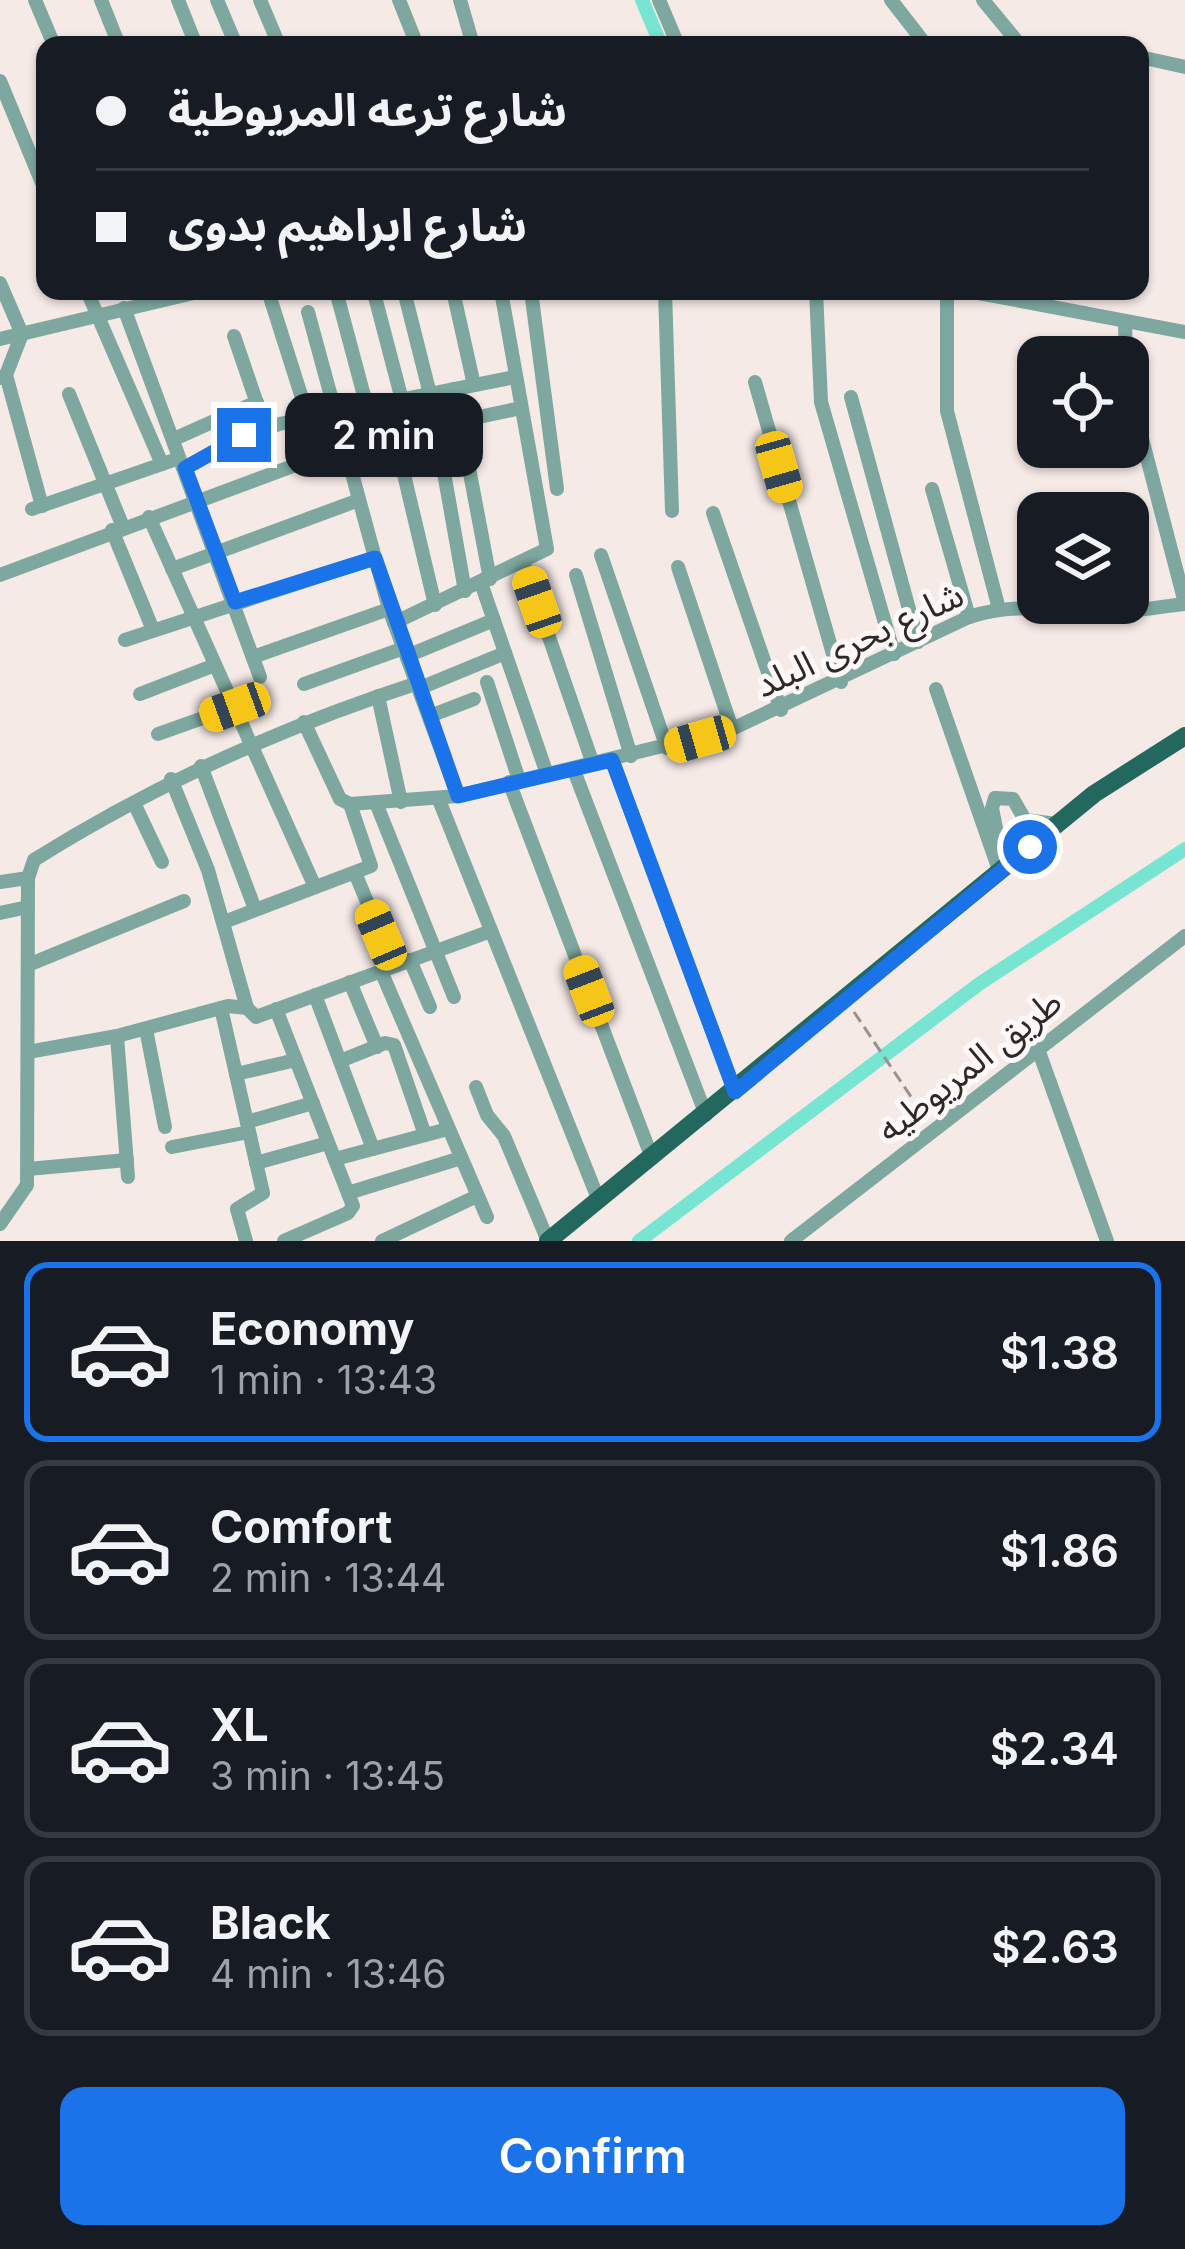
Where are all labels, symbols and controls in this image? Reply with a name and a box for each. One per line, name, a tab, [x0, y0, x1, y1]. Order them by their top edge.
text: شارع ترعه المريوطية	[168, 82, 567, 137]
text: شارع ابراهيم بدوى	[168, 197, 527, 252]
map controls	[1017, 336, 1149, 624]
button: locate	[1017, 336, 1149, 468]
callout: 2 min	[286, 393, 484, 477]
route end	[217, 408, 271, 462]
text: 2 min	[332, 411, 436, 458]
car	[752, 427, 806, 507]
button: layers	[1017, 492, 1149, 624]
car	[508, 562, 566, 642]
street label: شارع بحرى البلد	[748, 572, 972, 711]
car	[195, 678, 275, 736]
car	[660, 712, 740, 766]
route start	[1003, 820, 1057, 874]
car	[350, 895, 412, 975]
car	[559, 951, 619, 1031]
street label: طريق المريوطيه	[868, 979, 1071, 1152]
icon: car	[66, 1298, 174, 1406]
text: Economy	[210, 1301, 414, 1356]
text: $1.38	[1000, 1325, 1119, 1380]
text: 1 min · 13:43	[210, 1356, 437, 1403]
icon: car	[66, 1496, 174, 1604]
text: Comfort	[210, 1499, 392, 1554]
text: $1.86	[1000, 1523, 1119, 1578]
text: 2 min · 13:44	[210, 1554, 446, 1601]
icon: car	[66, 1694, 174, 1802]
text: XL	[210, 1697, 269, 1752]
text: $2.34	[990, 1721, 1119, 1776]
text: 3 min · 13:45	[210, 1752, 445, 1799]
icon: car	[66, 1892, 174, 2000]
text: Black	[210, 1895, 331, 1950]
text: $2.63	[991, 1919, 1119, 1974]
text: 4 min · 13:46	[210, 1950, 447, 1997]
button: Confirm	[60, 2087, 1125, 2225]

